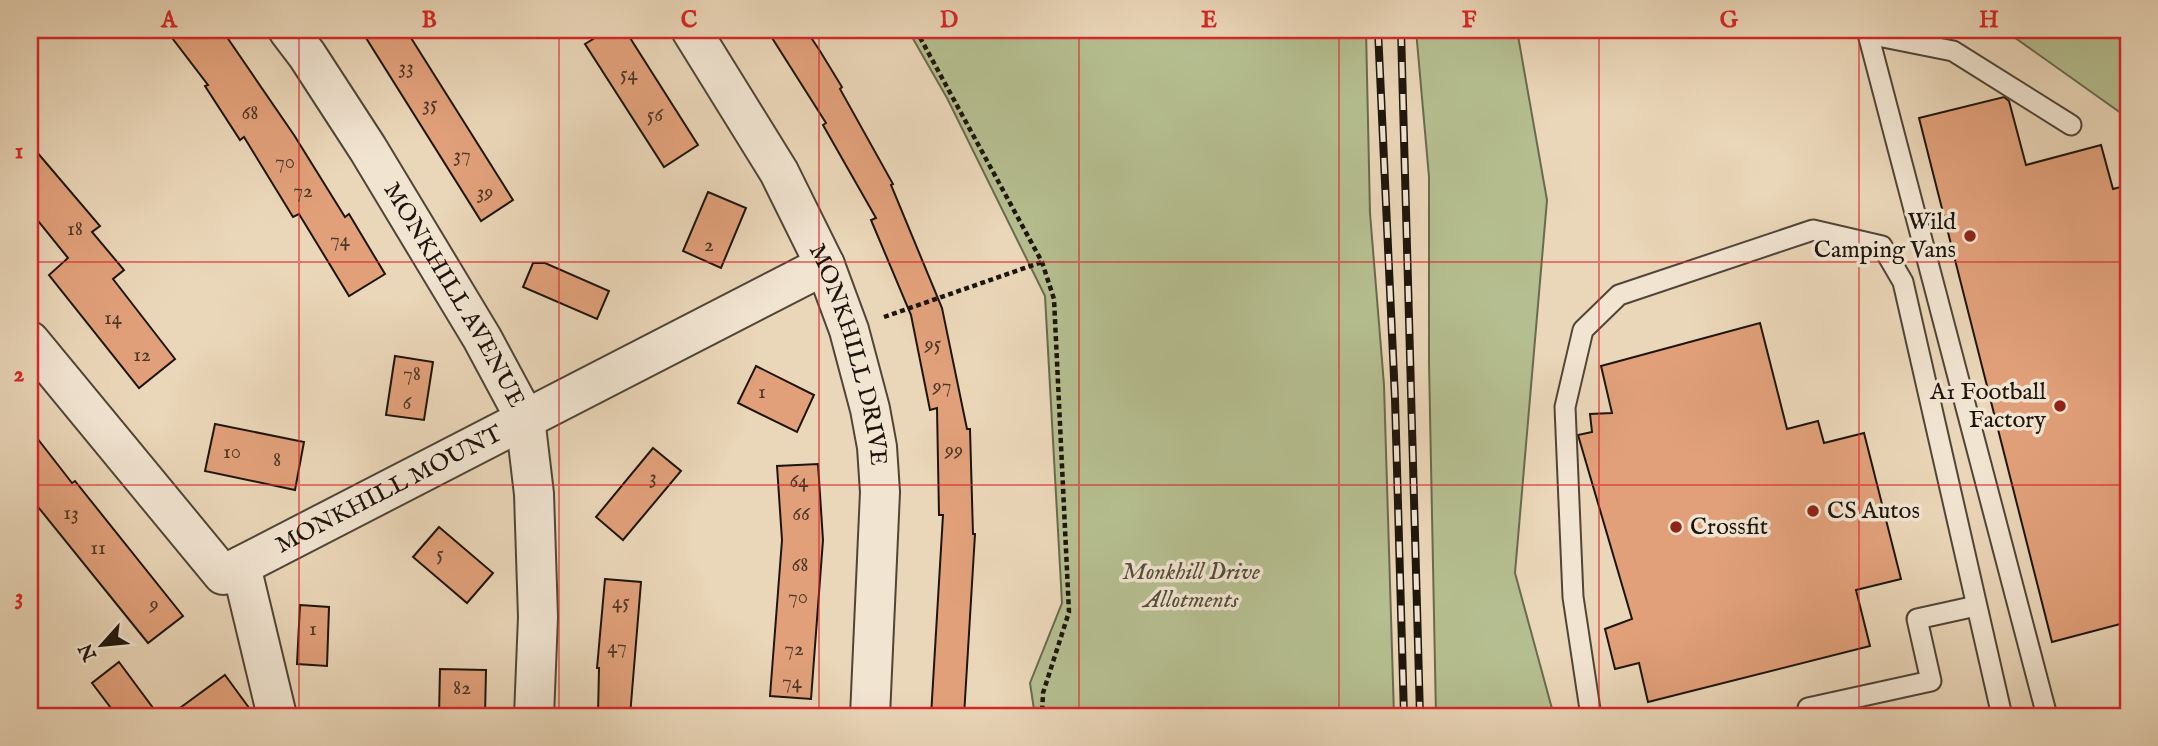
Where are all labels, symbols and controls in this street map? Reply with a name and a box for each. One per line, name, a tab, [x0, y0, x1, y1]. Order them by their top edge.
text: A	[160, 6, 178, 35]
text: B	[421, 6, 437, 35]
text: C	[681, 6, 698, 35]
text: D	[940, 6, 958, 35]
text: E	[1201, 6, 1217, 35]
text: F	[1462, 6, 1477, 35]
text: G	[1720, 6, 1739, 35]
text: H	[1979, 6, 1999, 35]
house number: 33	[398, 54, 414, 81]
house number: 54	[620, 61, 639, 88]
house number: 35	[422, 91, 438, 118]
house number: 68	[241, 100, 259, 127]
house number: 56	[647, 102, 664, 129]
text: 1	[15, 137, 23, 166]
house number: 37	[453, 142, 471, 169]
house number: 70	[275, 149, 295, 176]
street label: MONKHILL AVENUE	[376, 177, 532, 413]
house number: 72	[293, 178, 313, 205]
house number: 39	[476, 179, 494, 206]
place label: Wild Camping Vans	[1814, 207, 1956, 266]
house number: 18	[67, 216, 83, 243]
house number: 74	[330, 227, 351, 254]
marker: Wild Camping Vans	[1962, 228, 1978, 244]
house number: 2	[704, 232, 714, 259]
street label: MONKHILL DRIVE	[801, 239, 894, 467]
house number: 14	[104, 305, 123, 332]
house number: 95	[924, 331, 942, 358]
house number: 12	[133, 342, 151, 369]
text: 2	[14, 360, 25, 389]
house number: 78	[403, 361, 421, 388]
house number: 97	[932, 373, 952, 400]
place label: A1 Football Factory	[1929, 377, 2046, 436]
house number: 1	[758, 379, 766, 406]
house number: 6	[403, 390, 413, 417]
marker: A1 Football Factory	[2052, 398, 2068, 414]
street label: MONKHILL MOUNT	[270, 418, 508, 561]
house number: 99	[944, 437, 963, 464]
house number: 10	[223, 439, 241, 466]
house number: 8	[273, 447, 281, 474]
house number: 3	[649, 464, 657, 491]
house number: 64	[789, 468, 809, 495]
place label: CS Autos	[1827, 496, 1920, 527]
house number: 13	[63, 500, 79, 527]
house number: 66	[792, 501, 811, 528]
marker: CS Autos	[1805, 503, 1821, 519]
place label: Crossfit	[1690, 512, 1768, 543]
marker: Crossfit	[1668, 519, 1684, 535]
house number: 11	[90, 535, 106, 562]
house number: 5	[436, 541, 444, 568]
house number: 68	[791, 552, 809, 579]
park label: Monkhill Drive Allotments	[1122, 557, 1260, 616]
text: 3	[15, 583, 23, 612]
house number: 70	[788, 584, 808, 611]
house number: 45	[612, 589, 630, 616]
house number: 9	[148, 591, 159, 618]
north arrow	[66, 610, 136, 680]
house number: 1	[309, 616, 317, 643]
house number: 47	[607, 634, 627, 661]
house number: 72	[784, 636, 804, 663]
text: N	[74, 639, 104, 665]
house number: 74	[782, 669, 803, 696]
house number: 82	[453, 675, 471, 702]

